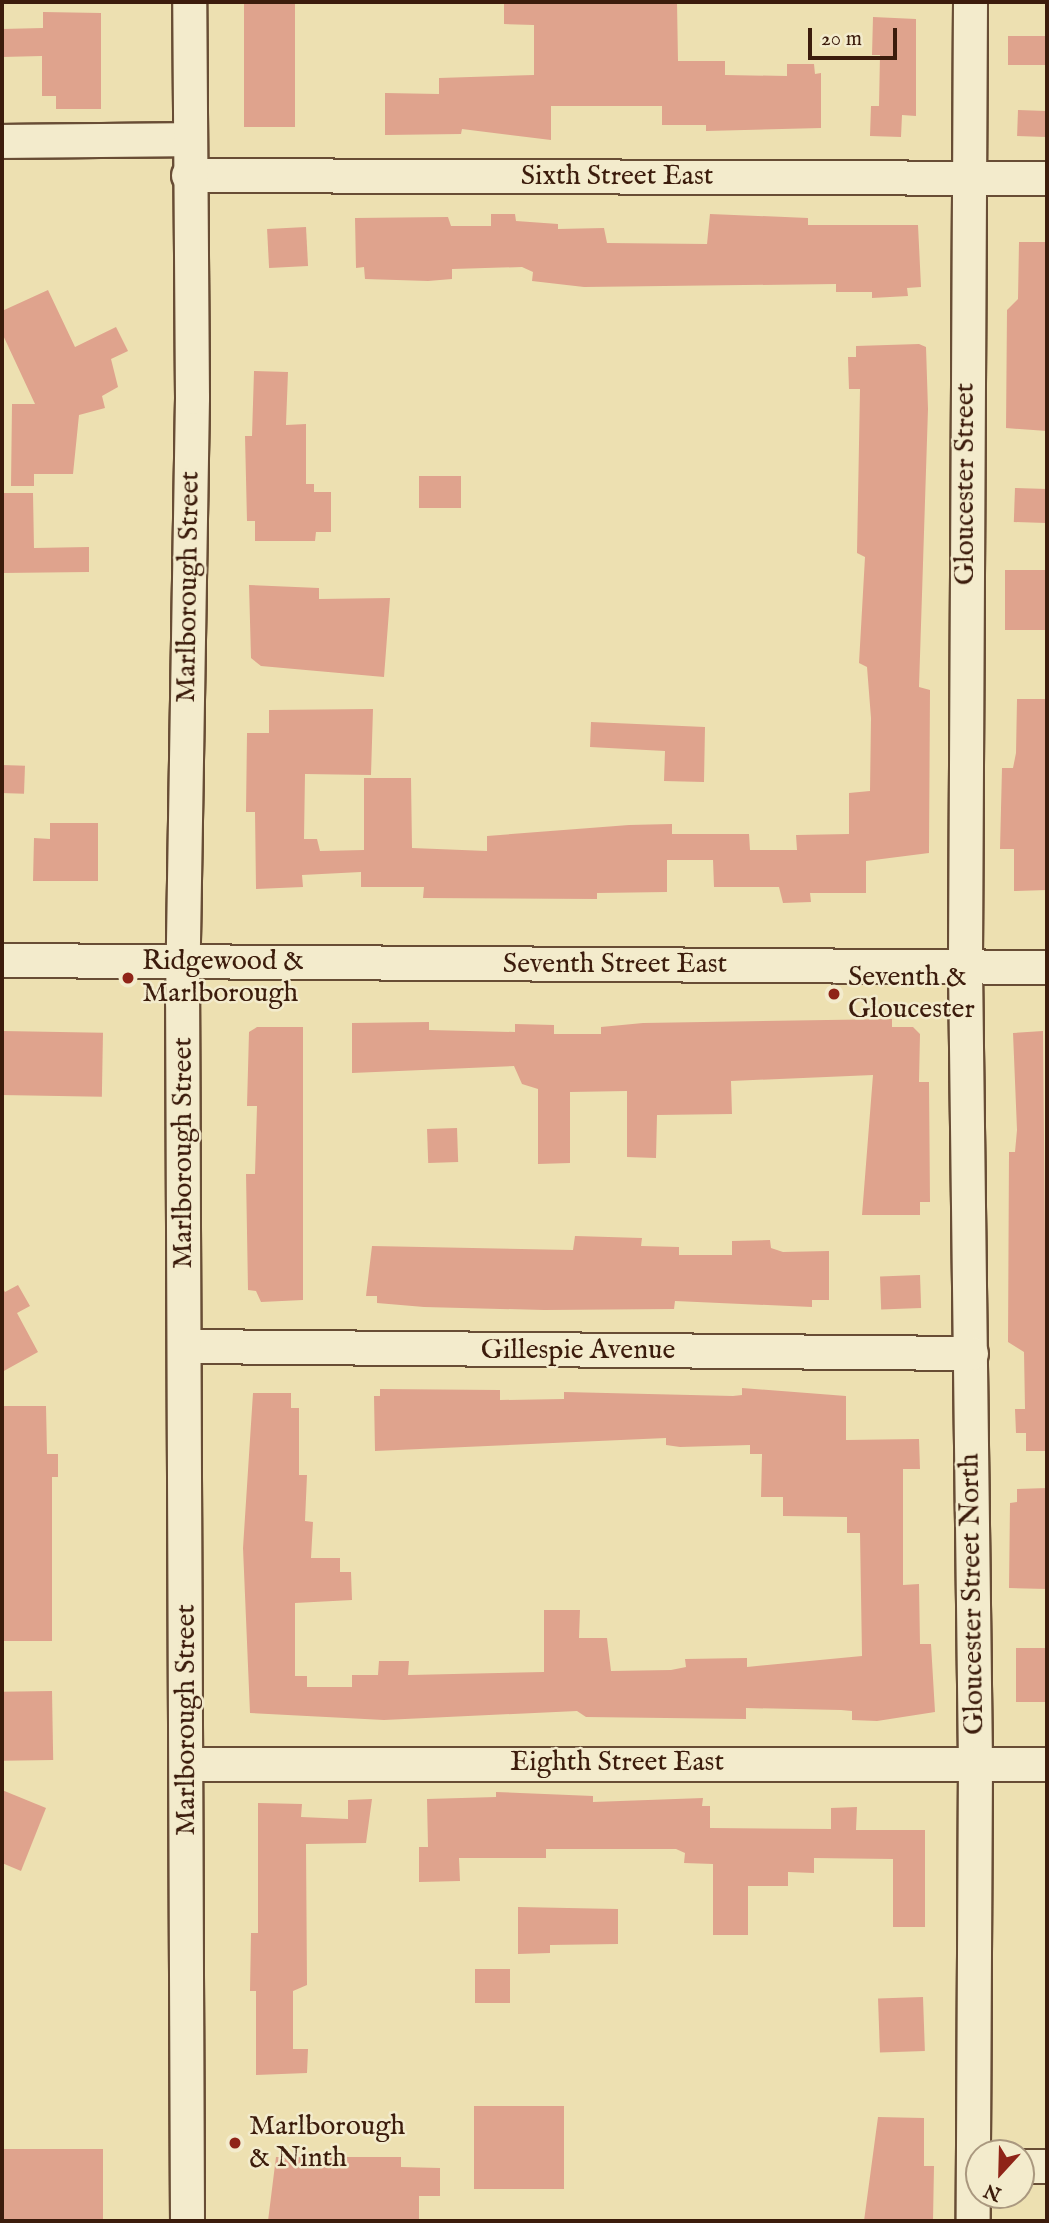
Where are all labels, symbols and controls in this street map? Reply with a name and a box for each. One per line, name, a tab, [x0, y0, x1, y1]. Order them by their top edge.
scale bar	[811, 14, 900, 58]
text: 20 m	[821, 26, 862, 53]
street label: Sixth Street East	[521, 160, 713, 194]
street label: Gloucester Street	[949, 383, 983, 585]
street label: Marlborough Street	[170, 471, 208, 703]
place label: Ridgewood & Marlborough	[142, 945, 304, 1011]
street label: Seventh Street East	[503, 948, 727, 982]
place label: Seventh & Gloucester	[848, 961, 975, 1027]
marker: Ridgewood & Marlborough	[120, 970, 136, 986]
marker: Seventh & Gloucester	[826, 986, 842, 1002]
street label: Marlborough Street	[167, 1037, 201, 1269]
street label: Gillespie Avenue	[481, 1334, 675, 1368]
street label: Gloucester Street North	[954, 1453, 992, 1735]
street label: Marlborough Street	[170, 1604, 204, 1836]
street label: Eighth Street East	[510, 1746, 724, 1780]
place label: Marlborough & Ninth	[249, 2110, 405, 2176]
marker: Marlborough & Ninth	[227, 2135, 243, 2151]
north arrow	[965, 2139, 1035, 2209]
text: N	[981, 2177, 1005, 2206]

